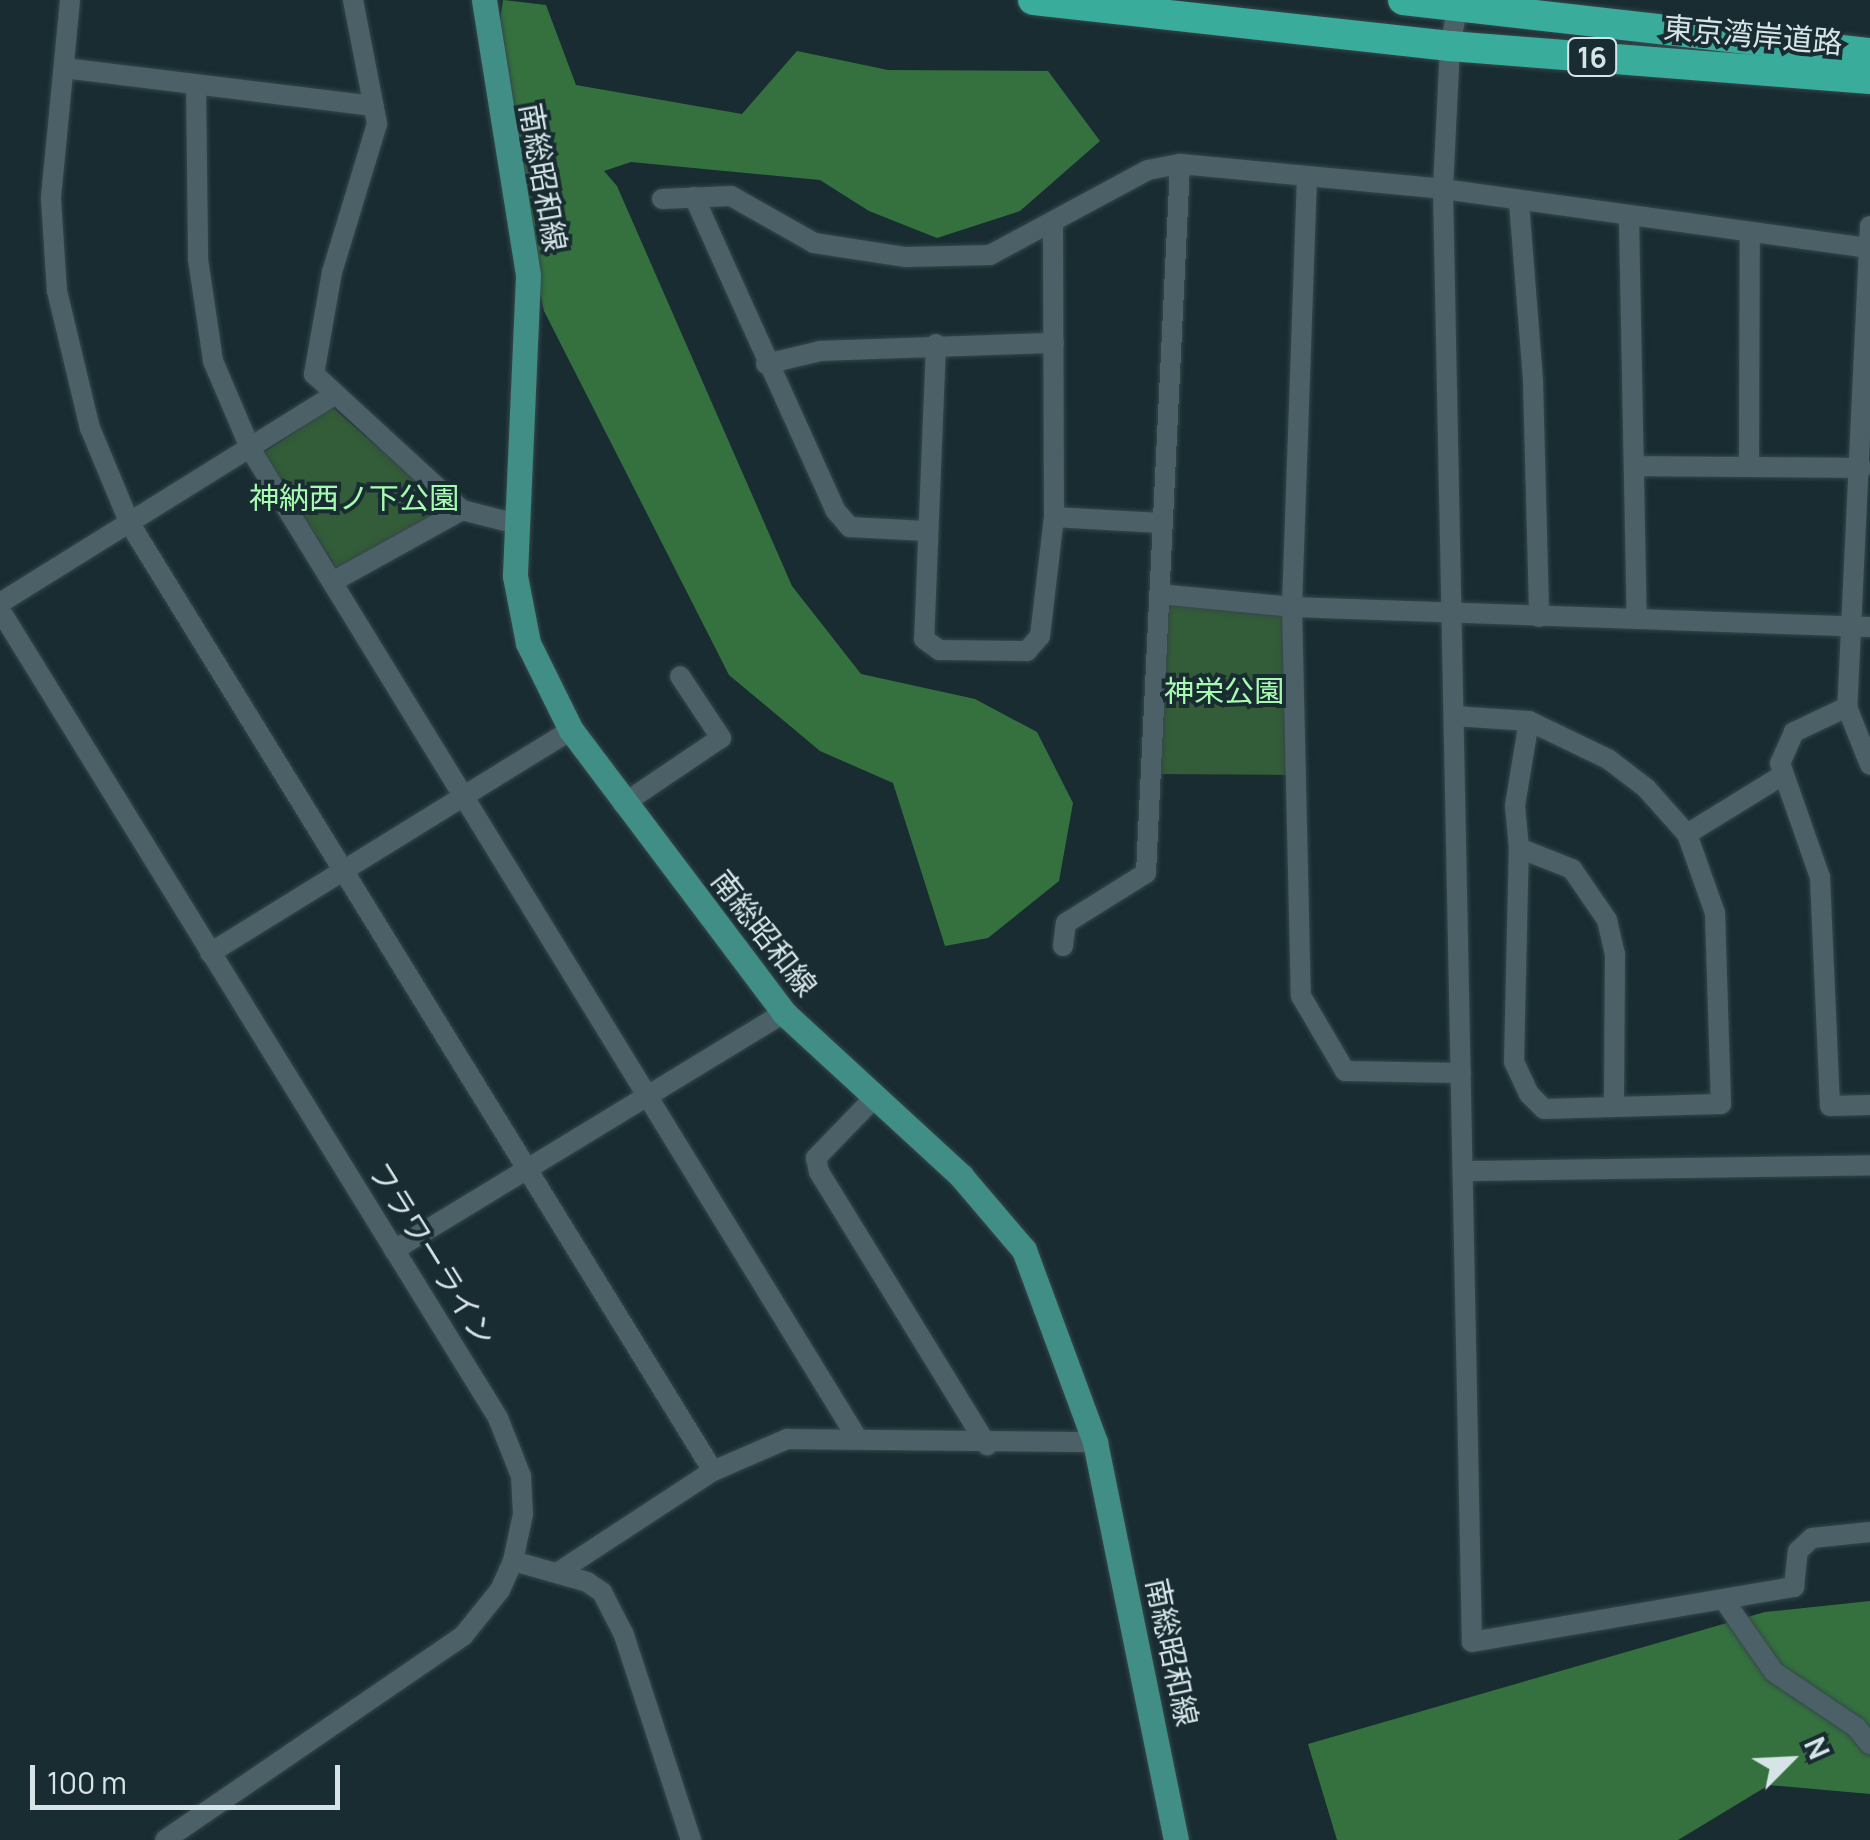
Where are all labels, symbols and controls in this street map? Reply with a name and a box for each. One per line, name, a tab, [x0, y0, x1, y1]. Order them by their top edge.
street label: 東京湾岸道路	[1662, 9, 1844, 61]
road number: 16	[1567, 34, 1617, 80]
street label: 南総昭和線	[512, 100, 574, 254]
park label: 神納西ノ下公園	[249, 480, 459, 516]
park label: 神栄公園	[1164, 673, 1284, 709]
street label: 南総昭和線	[704, 863, 824, 1003]
street label: フラワーライン	[361, 1155, 503, 1353]
street label: 南総昭和線	[1139, 1575, 1205, 1729]
north arrow	[1740, 1710, 1840, 1810]
text: N	[1796, 1731, 1839, 1765]
scale bar	[35, 1745, 345, 1807]
text: 100 m	[47, 1762, 127, 1803]

